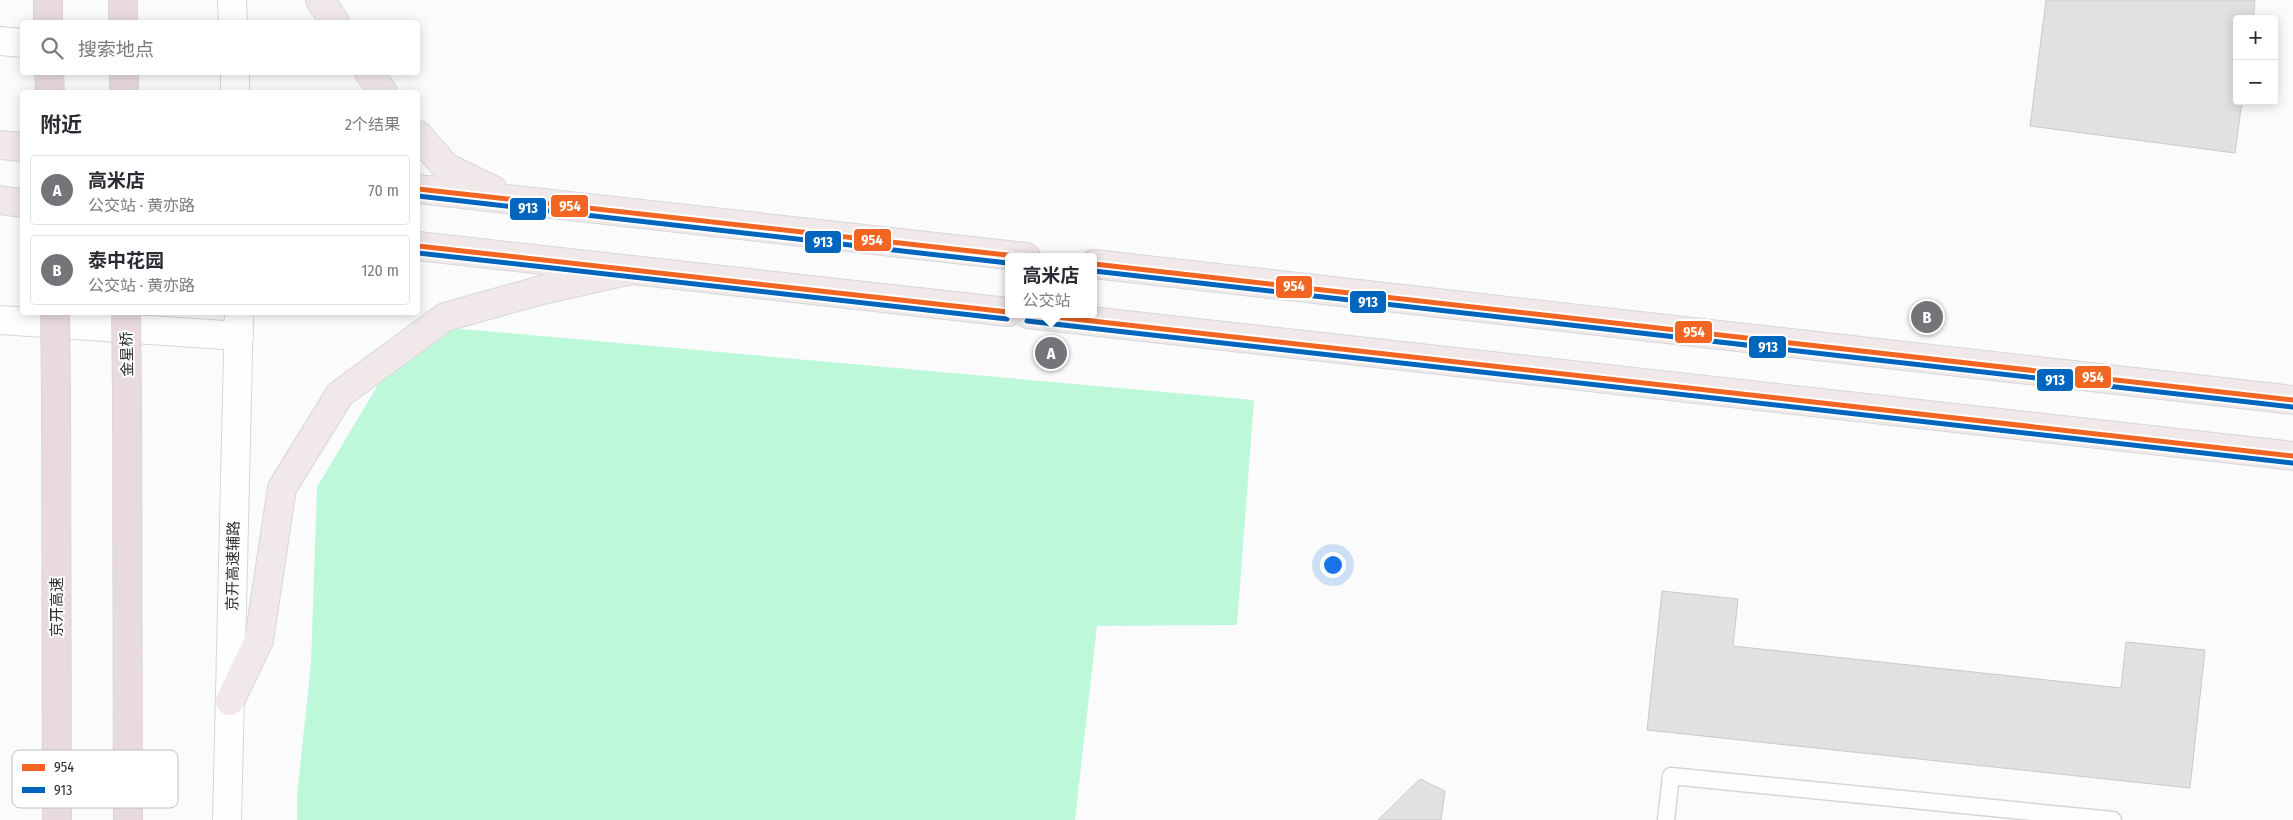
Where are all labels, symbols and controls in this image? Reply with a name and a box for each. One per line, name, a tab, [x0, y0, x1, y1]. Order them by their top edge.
map controls	[2233, 15, 2278, 105]
button: +	[2233, 15, 2278, 60]
search box	[20, 20, 420, 75]
icon: search	[38, 34, 66, 62]
text: 搜索地点	[78, 38, 154, 61]
button: −	[2233, 60, 2278, 105]
text: 附近	[40, 112, 82, 138]
text: 2个结果	[345, 115, 400, 134]
text: 高米店	[88, 169, 145, 192]
text: A	[53, 181, 61, 200]
text: 70 m	[368, 181, 399, 200]
line badge: 954	[550, 194, 589, 218]
text: 公交站 · 黄亦路	[88, 196, 195, 215]
line badge: 913	[509, 197, 547, 221]
text: 954	[559, 198, 581, 215]
text: 913	[518, 200, 538, 217]
line badge: 954	[853, 228, 892, 252]
line badge: 913	[804, 230, 842, 254]
text: 954	[861, 232, 883, 249]
text: 913	[813, 234, 833, 251]
text: 泰中花园	[88, 249, 164, 272]
popup	[1005, 253, 1097, 318]
text: B	[53, 261, 61, 280]
text: 120 m	[361, 261, 399, 280]
text: 高米店	[1022, 264, 1080, 287]
line badge: 954	[1275, 275, 1313, 299]
text: 公交站 · 黄亦路	[88, 276, 195, 295]
text: 954	[1283, 278, 1305, 295]
line badge: 913	[1349, 290, 1387, 314]
text: 公交站	[1022, 291, 1071, 310]
text: 913	[1358, 294, 1378, 311]
pin: B	[1911, 298, 1943, 336]
line badge: 954	[1674, 320, 1713, 344]
text: 954	[1683, 324, 1705, 341]
street label: 金星桥	[118, 331, 136, 377]
pin: A	[1035, 334, 1067, 372]
line badge: 913	[1748, 335, 1787, 359]
text: 913	[1758, 339, 1778, 356]
line badge: 954	[2074, 365, 2112, 389]
line badge: 913	[2036, 368, 2074, 392]
text: 954	[2082, 369, 2104, 386]
text: 913	[2045, 372, 2065, 389]
street label: 京开高速辅路	[223, 521, 243, 611]
your location	[1320, 552, 1346, 578]
street label: 京开高速	[48, 577, 66, 637]
legend	[12, 750, 178, 808]
text: 954	[54, 759, 74, 776]
text: 913	[54, 782, 72, 799]

